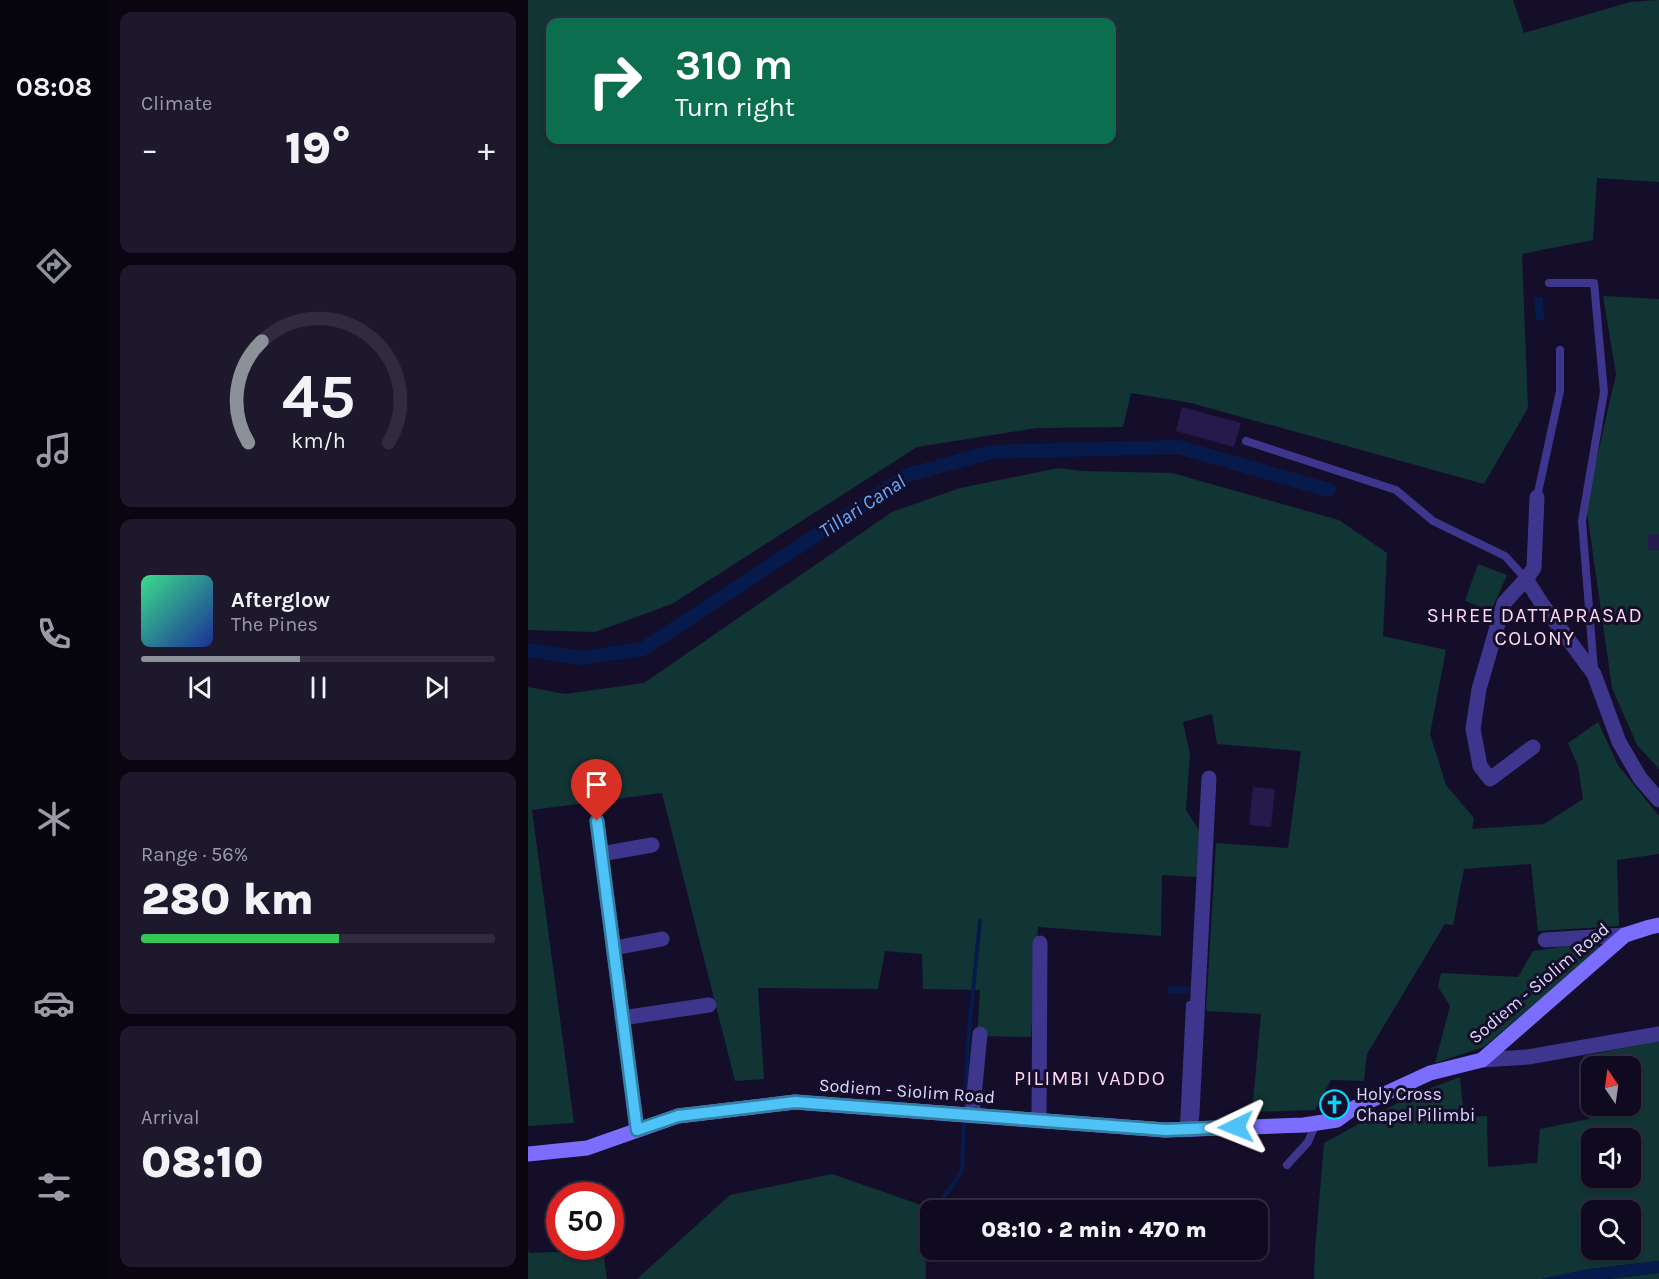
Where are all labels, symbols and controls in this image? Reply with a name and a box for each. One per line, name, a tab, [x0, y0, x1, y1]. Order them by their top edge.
text: 310 m	[675, 40, 793, 90]
icon: right	[576, 42, 654, 120]
text: 08:08	[16, 71, 92, 103]
text: Turn right	[675, 91, 795, 123]
text: Climate	[141, 92, 212, 115]
text: 19°	[285, 122, 351, 174]
text: −	[141, 130, 158, 168]
text: +	[478, 130, 495, 168]
icon: directions	[33, 245, 75, 287]
text: 45	[281, 360, 355, 433]
icon: music	[33, 429, 75, 471]
text: km/h	[291, 429, 345, 454]
water label: Tillari Canal	[815, 470, 910, 543]
text: Afterglow	[231, 587, 330, 613]
district label: SHREE DATTAPRASAD COLONY	[1427, 604, 1643, 650]
icon: phone	[33, 613, 75, 655]
text: The Pines	[231, 613, 318, 636]
icon: previous	[184, 671, 217, 704]
icon: pause	[302, 671, 335, 704]
icon: next	[420, 671, 453, 704]
pin	[571, 759, 622, 821]
icon: arrive	[580, 768, 613, 801]
icon: climate	[33, 798, 75, 840]
text: Range · 56%	[141, 843, 248, 866]
text: 280 km	[141, 873, 314, 925]
street label: Sodiem - Siolim Road	[1464, 918, 1614, 1048]
icon: car	[33, 982, 75, 1024]
north arrow	[1581, 1056, 1641, 1116]
map controls	[1581, 1056, 1641, 1260]
district label: PILIMBI VADDO	[1014, 1067, 1166, 1090]
street label: Sodiem - Siolim Road	[818, 1074, 996, 1108]
place label: Holy Cross Chapel Pilimbi	[1356, 1083, 1476, 1126]
church icon: Holy Cross Chapel Pilimbi	[1319, 1088, 1351, 1120]
position arrow	[1204, 1095, 1268, 1159]
text: Arrival	[141, 1106, 200, 1129]
button: sound	[1581, 1128, 1641, 1188]
text: 08:10	[141, 1136, 263, 1188]
icon: filters	[33, 1166, 75, 1208]
speed limit sign: 50	[546, 1182, 624, 1260]
button: search	[1581, 1200, 1641, 1260]
text: 08:10 · 2 min · 470 m	[981, 1217, 1207, 1243]

